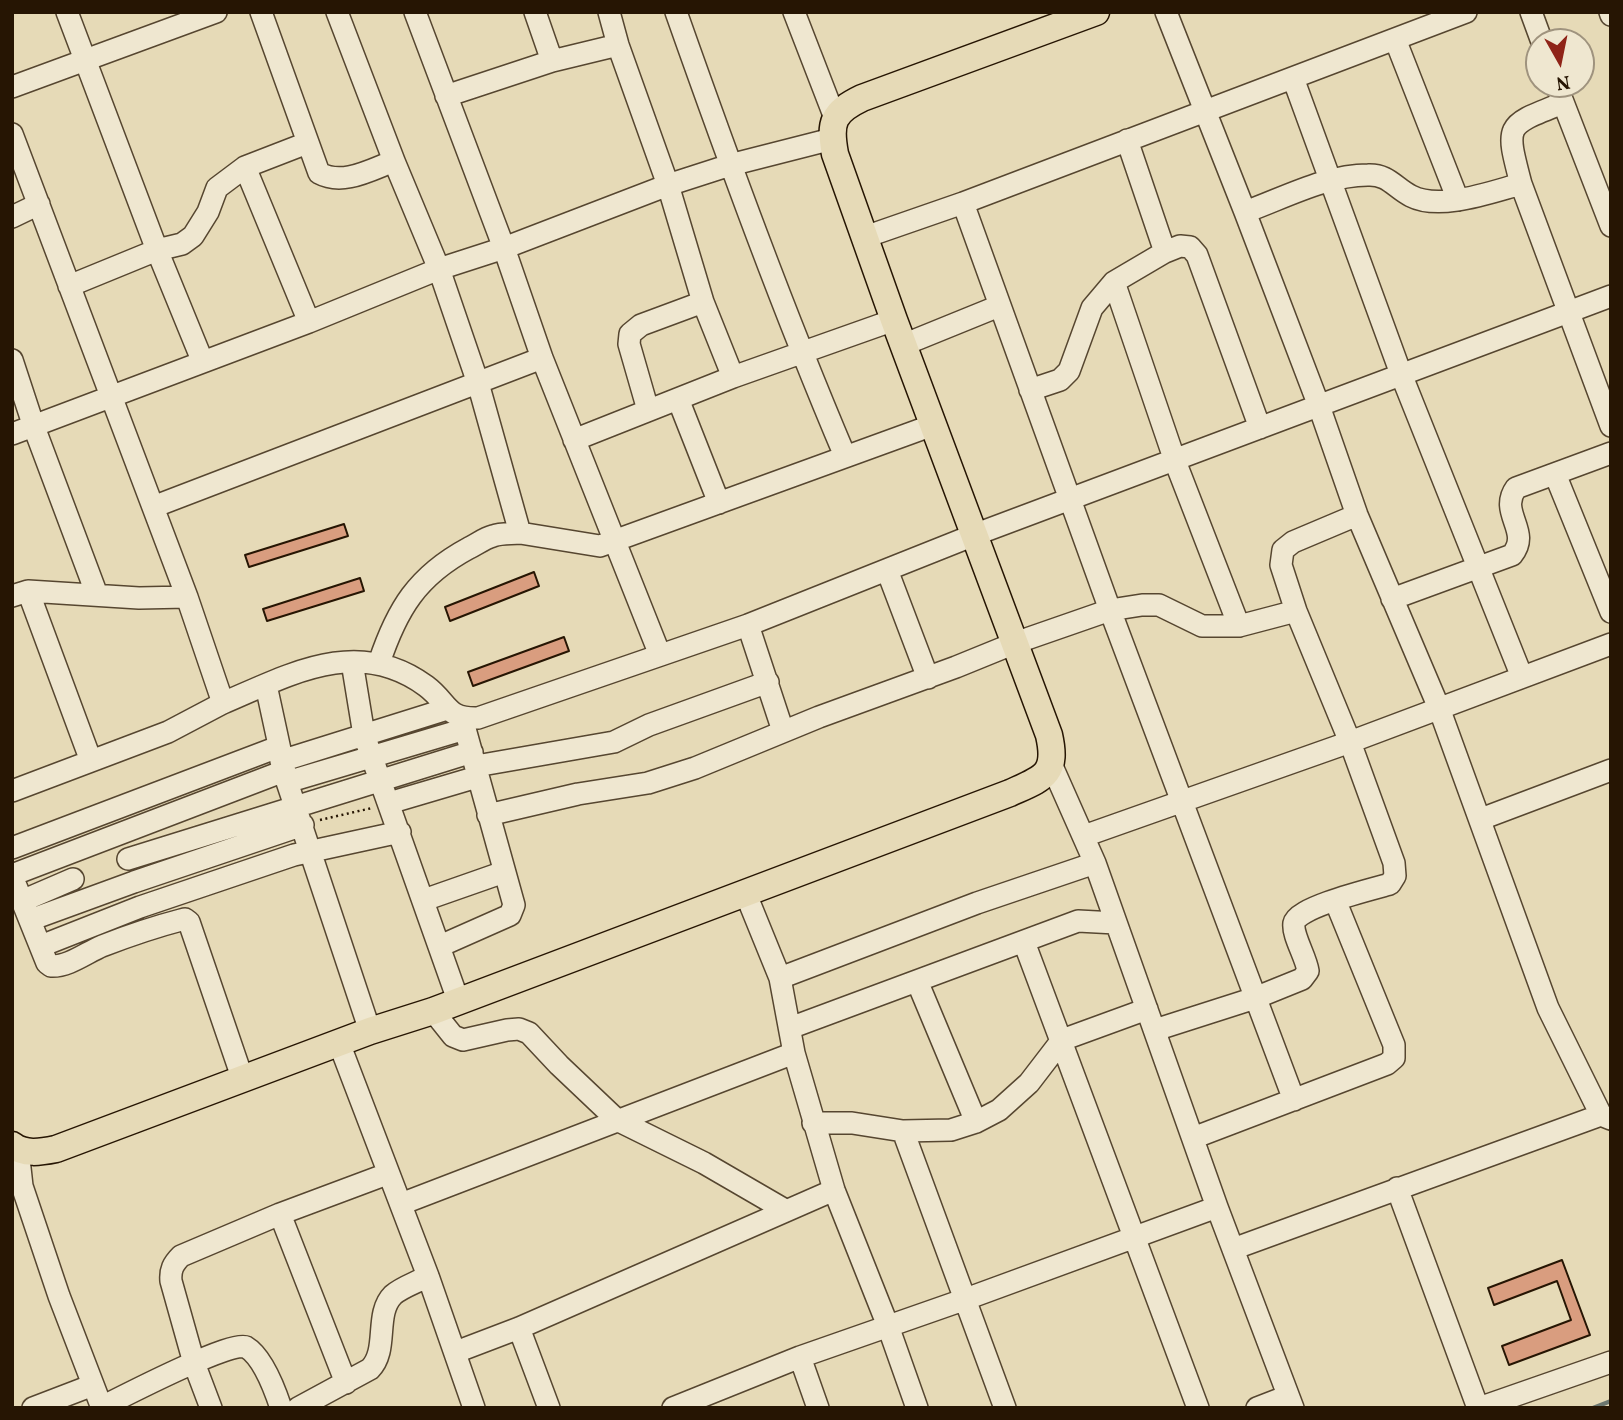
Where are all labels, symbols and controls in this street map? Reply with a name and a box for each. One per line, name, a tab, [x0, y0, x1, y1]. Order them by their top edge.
north arrow	[1525, 28, 1595, 98]
text: N	[1554, 68, 1572, 96]

